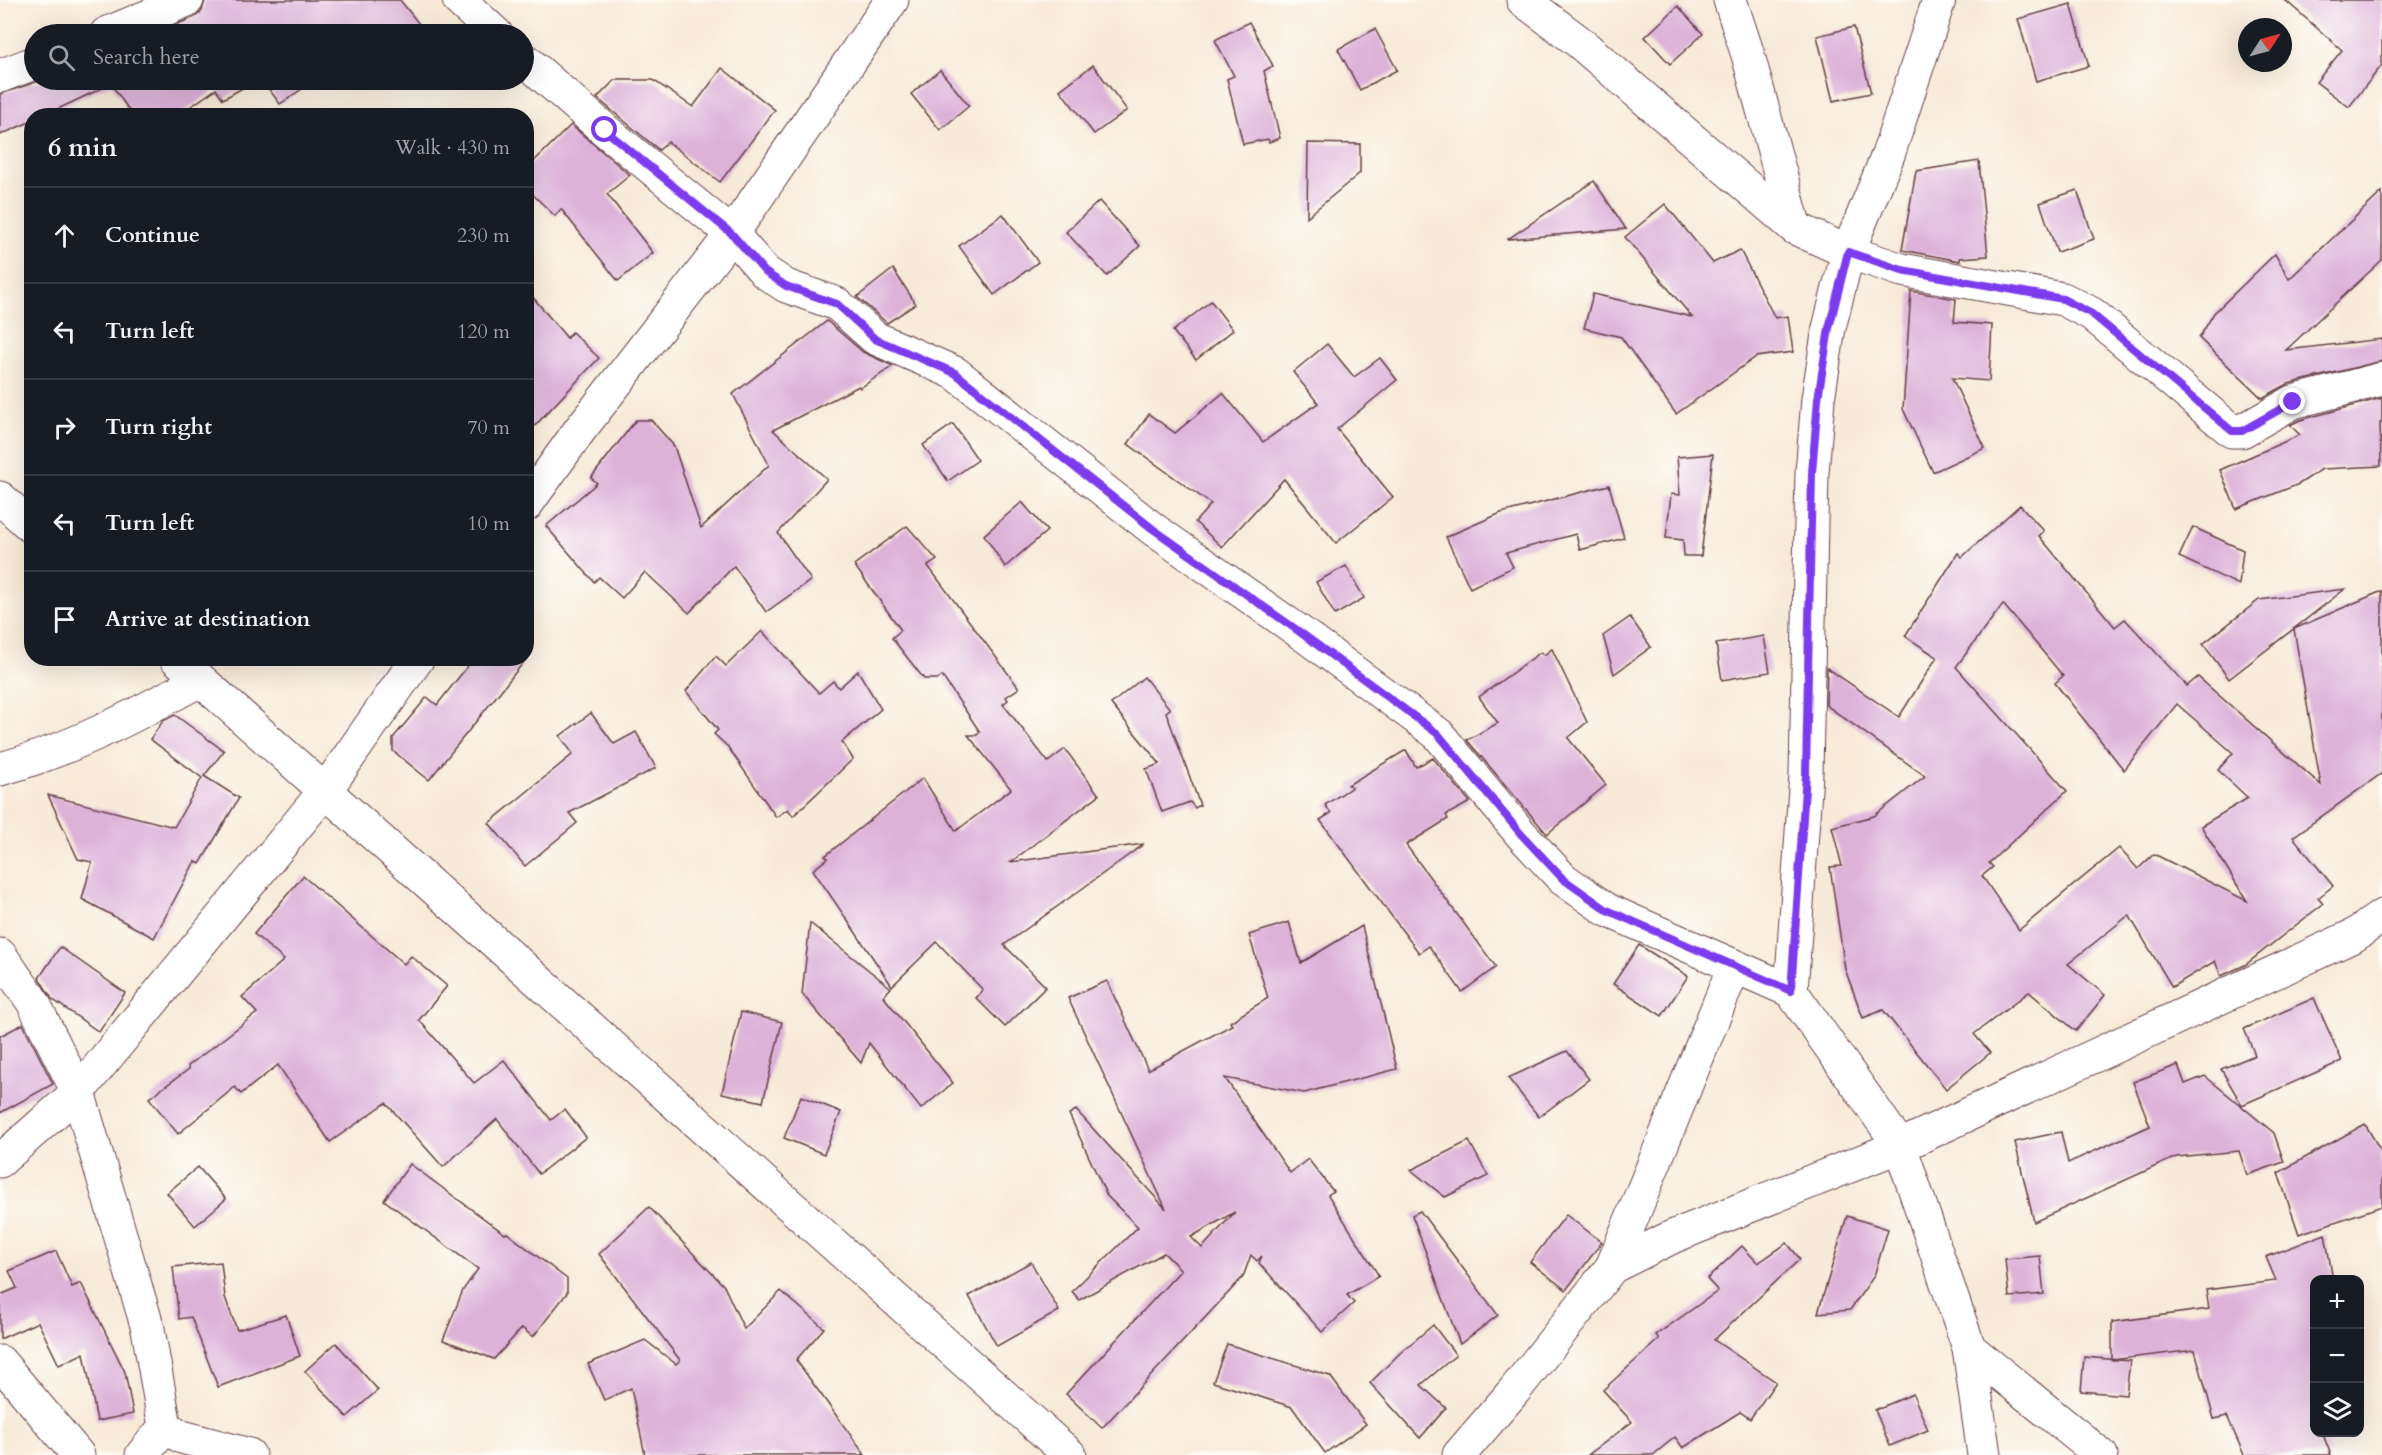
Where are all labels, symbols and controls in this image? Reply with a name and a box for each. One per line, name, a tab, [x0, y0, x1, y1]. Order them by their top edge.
north arrow	[2238, 18, 2292, 72]
search box	[24, 24, 534, 90]
icon: search	[45, 41, 78, 74]
text: Search here	[93, 42, 200, 72]
route start	[591, 116, 617, 142]
text: 6 min	[48, 130, 117, 165]
text: Walk · 430 m	[395, 134, 510, 161]
icon: ahead	[48, 219, 81, 252]
text: Continue	[105, 220, 200, 250]
text: 230 m	[457, 222, 510, 249]
icon: left	[48, 315, 81, 348]
text: Turn left	[105, 316, 194, 346]
text: 120 m	[457, 318, 510, 345]
route end	[2279, 388, 2305, 414]
icon: right	[48, 411, 81, 444]
text: Turn right	[105, 412, 212, 442]
text: 70 m	[467, 414, 510, 441]
icon: left	[48, 507, 81, 540]
text: Turn left	[105, 508, 194, 538]
text: 10 m	[467, 510, 510, 537]
icon: arrive	[48, 603, 81, 636]
text: Arrive at destination	[105, 604, 310, 634]
map controls	[2310, 1275, 2364, 1437]
button: +	[2310, 1275, 2364, 1329]
button: −	[2310, 1329, 2364, 1383]
button: layers	[2310, 1383, 2364, 1437]

